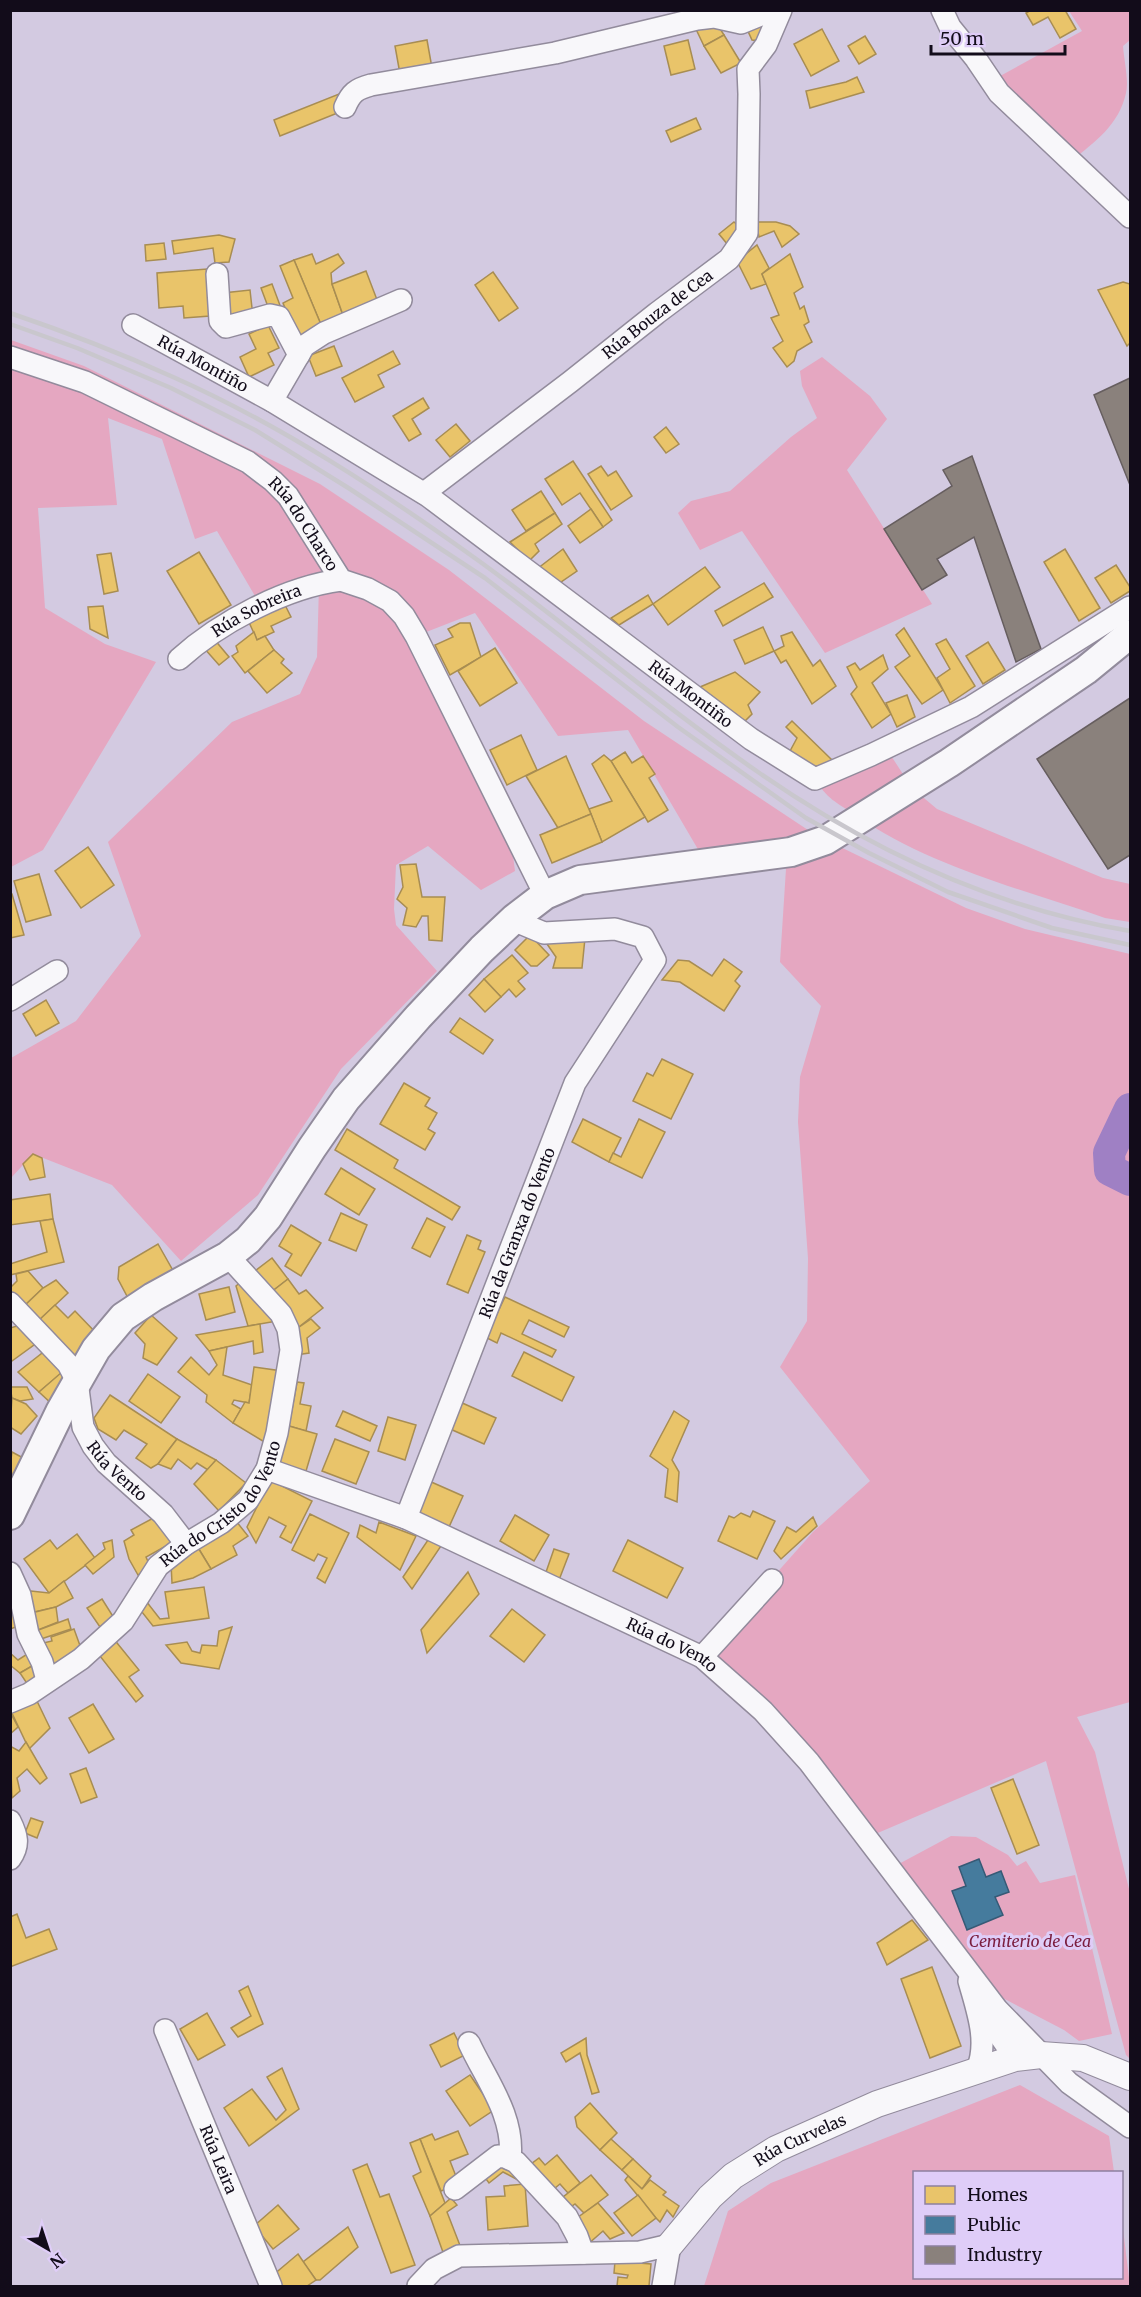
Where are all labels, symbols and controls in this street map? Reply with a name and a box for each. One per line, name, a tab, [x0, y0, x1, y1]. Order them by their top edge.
scale bar	[931, 18, 1064, 56]
text: 50 m	[940, 27, 984, 50]
street label: Rúa Bouza de Cea	[598, 265, 717, 363]
street label: Rúa Montiño	[154, 331, 252, 396]
street label: Rúa do Charco	[265, 473, 343, 575]
street label: Rúa Sobreira	[207, 580, 304, 641]
street label: Rúa Montiño	[645, 656, 737, 732]
street label: Rúa da Granxa do Vento	[475, 1144, 559, 1321]
street label: Rúa Vento	[83, 1437, 151, 1505]
street label: Rúa do Cristo do Vento	[155, 1439, 284, 1571]
street label: Rúa do Vento	[623, 1613, 722, 1676]
park label: Cemiterio de Cea	[969, 1931, 1091, 1951]
street label: Rúa Curvelas	[750, 2109, 849, 2170]
street label: Rúa Leira	[195, 2122, 242, 2197]
legend	[913, 2171, 1123, 2279]
text: Homes	[967, 2183, 1028, 2206]
text: Public	[967, 2213, 1021, 2236]
north arrow	[18, 2219, 78, 2279]
text: Industry	[967, 2243, 1043, 2266]
text: N	[46, 2249, 69, 2273]

